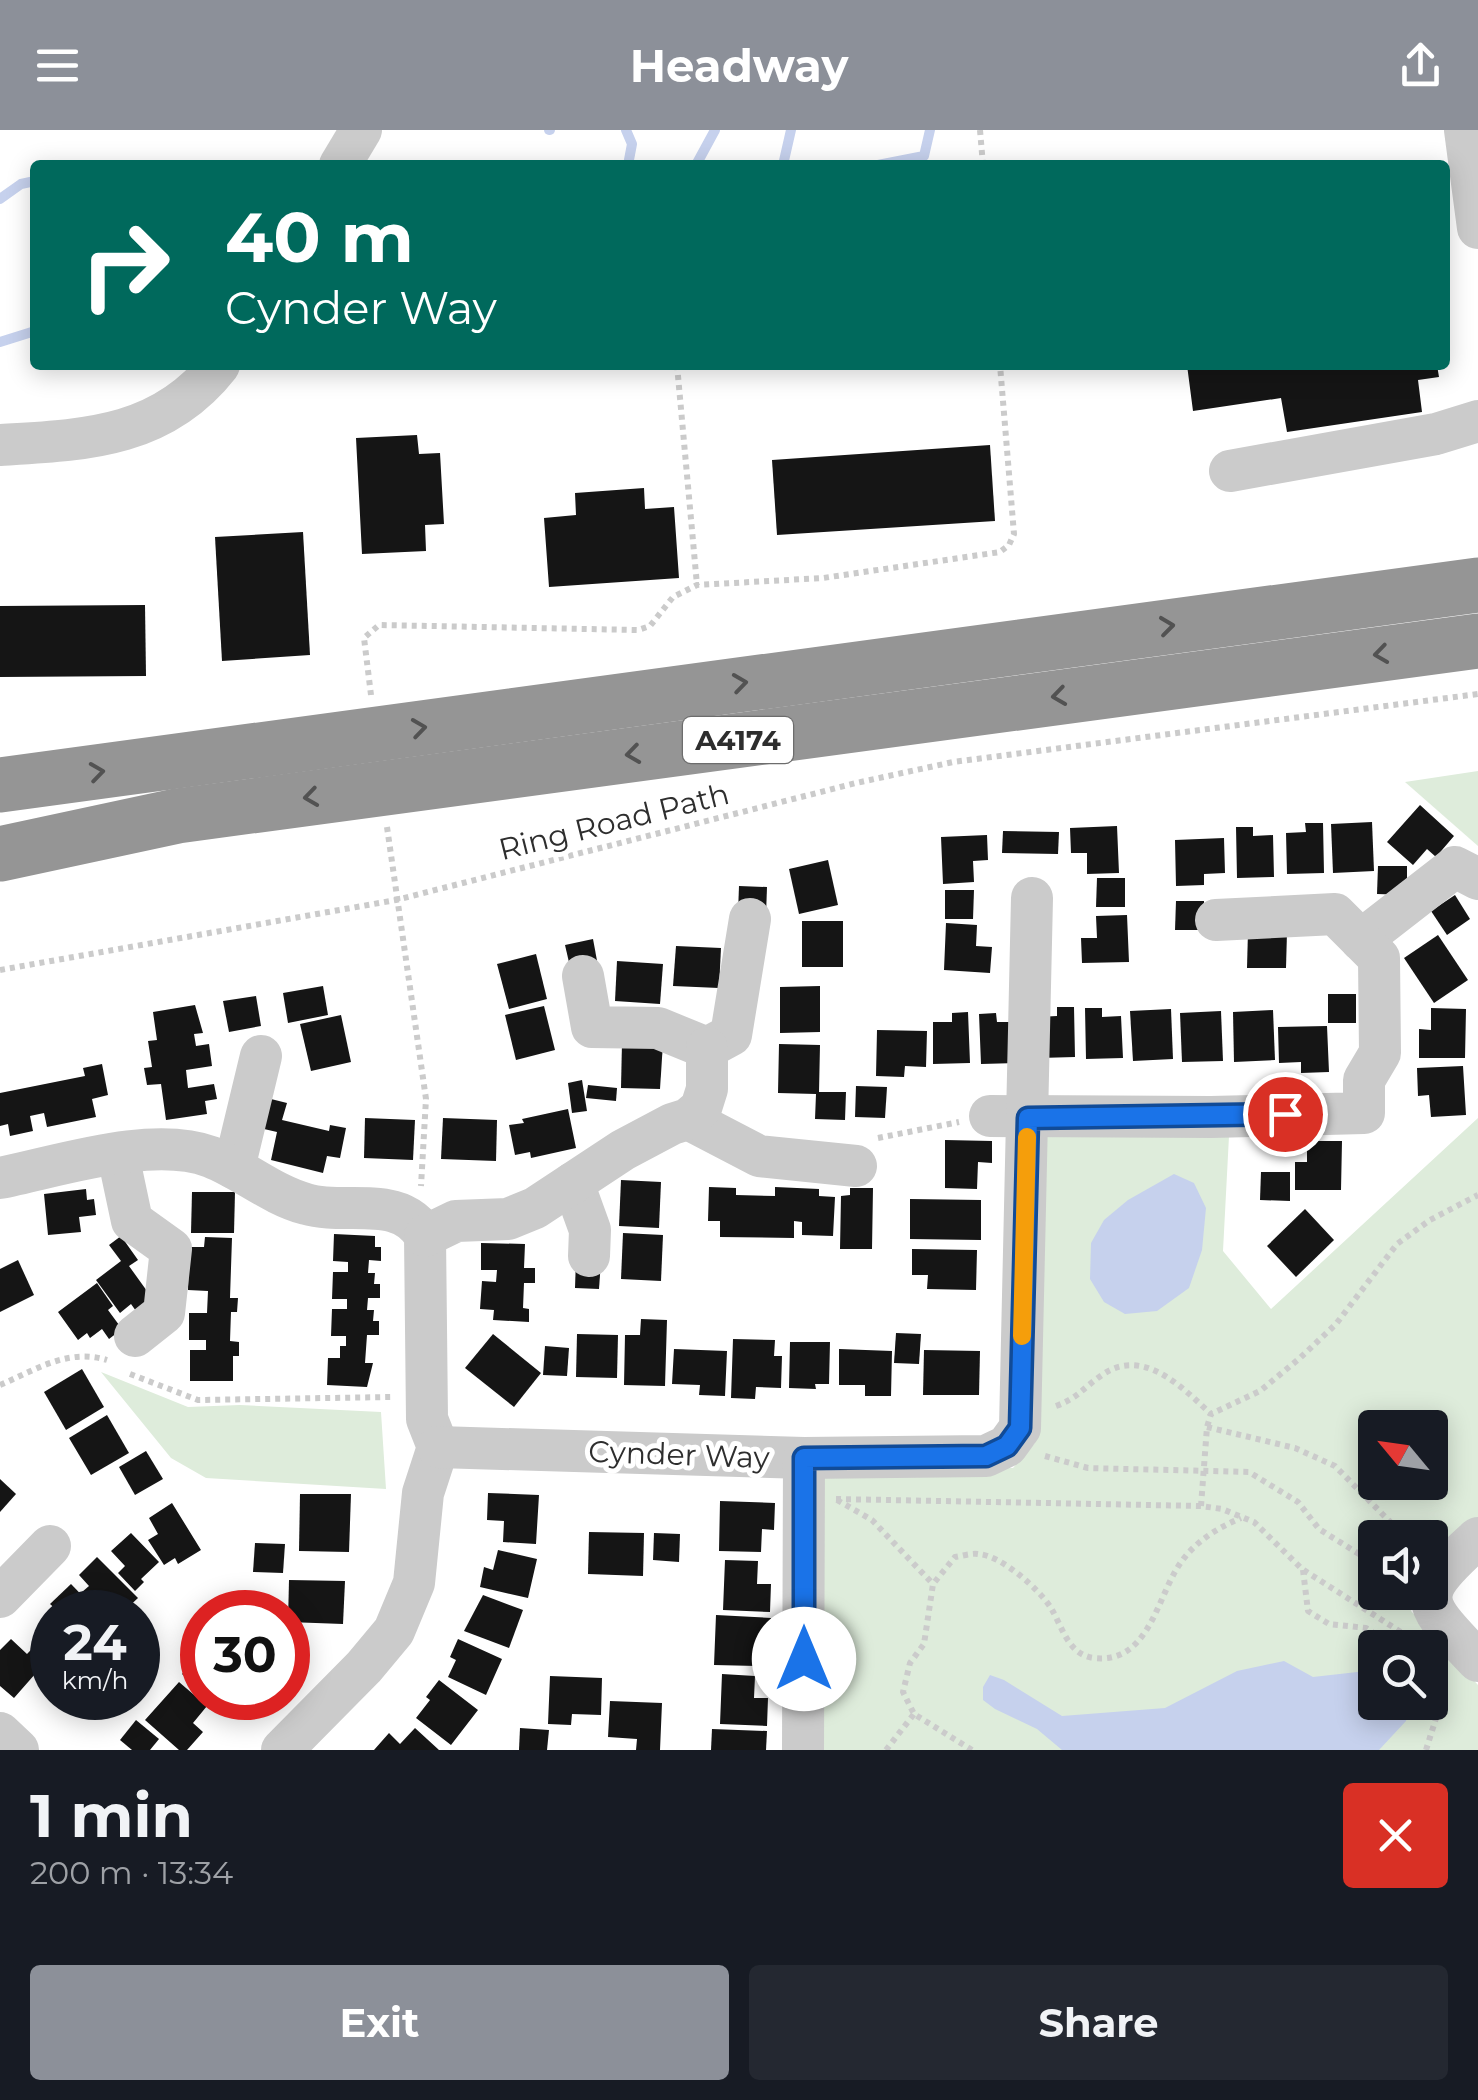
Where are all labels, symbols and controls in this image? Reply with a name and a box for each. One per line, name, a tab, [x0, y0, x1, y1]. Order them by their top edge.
icon: menu	[30, 38, 85, 93]
text: Headway	[630, 38, 848, 93]
icon: share	[1393, 38, 1448, 93]
text: 40 m	[225, 194, 414, 280]
icon: right	[60, 200, 190, 330]
text: Cynder Way	[225, 280, 497, 335]
one-way arrow	[1158, 616, 1175, 637]
one-way arrow	[1373, 642, 1390, 663]
one-way arrow	[732, 674, 749, 695]
one-way arrow	[1051, 685, 1067, 706]
road number: A4174	[683, 717, 793, 763]
one-way arrow	[410, 718, 427, 739]
one-way arrow	[625, 742, 641, 763]
one-way arrow	[88, 763, 105, 784]
street label: Ring Road Path	[495, 775, 733, 868]
one-way arrow	[303, 786, 319, 807]
pin	[1243, 1072, 1328, 1157]
icon: arrive	[1258, 1087, 1313, 1142]
north arrow	[1358, 1410, 1448, 1500]
map controls	[1358, 1410, 1448, 1720]
street label: Cynder Way	[588, 1433, 771, 1476]
button: sound	[1358, 1520, 1448, 1610]
speed limit sign: 30	[180, 1590, 310, 1720]
position arrow	[752, 1607, 856, 1711]
text: 24	[63, 1612, 127, 1673]
button: search	[1358, 1630, 1448, 1720]
text: km/h	[62, 1665, 128, 1695]
text: 1 min	[30, 1779, 193, 1852]
button: close	[1343, 1783, 1448, 1888]
text: 200 m · 13:34	[30, 1853, 233, 1892]
button: Exit	[30, 1965, 729, 2080]
button: Share	[749, 1965, 1448, 2080]

